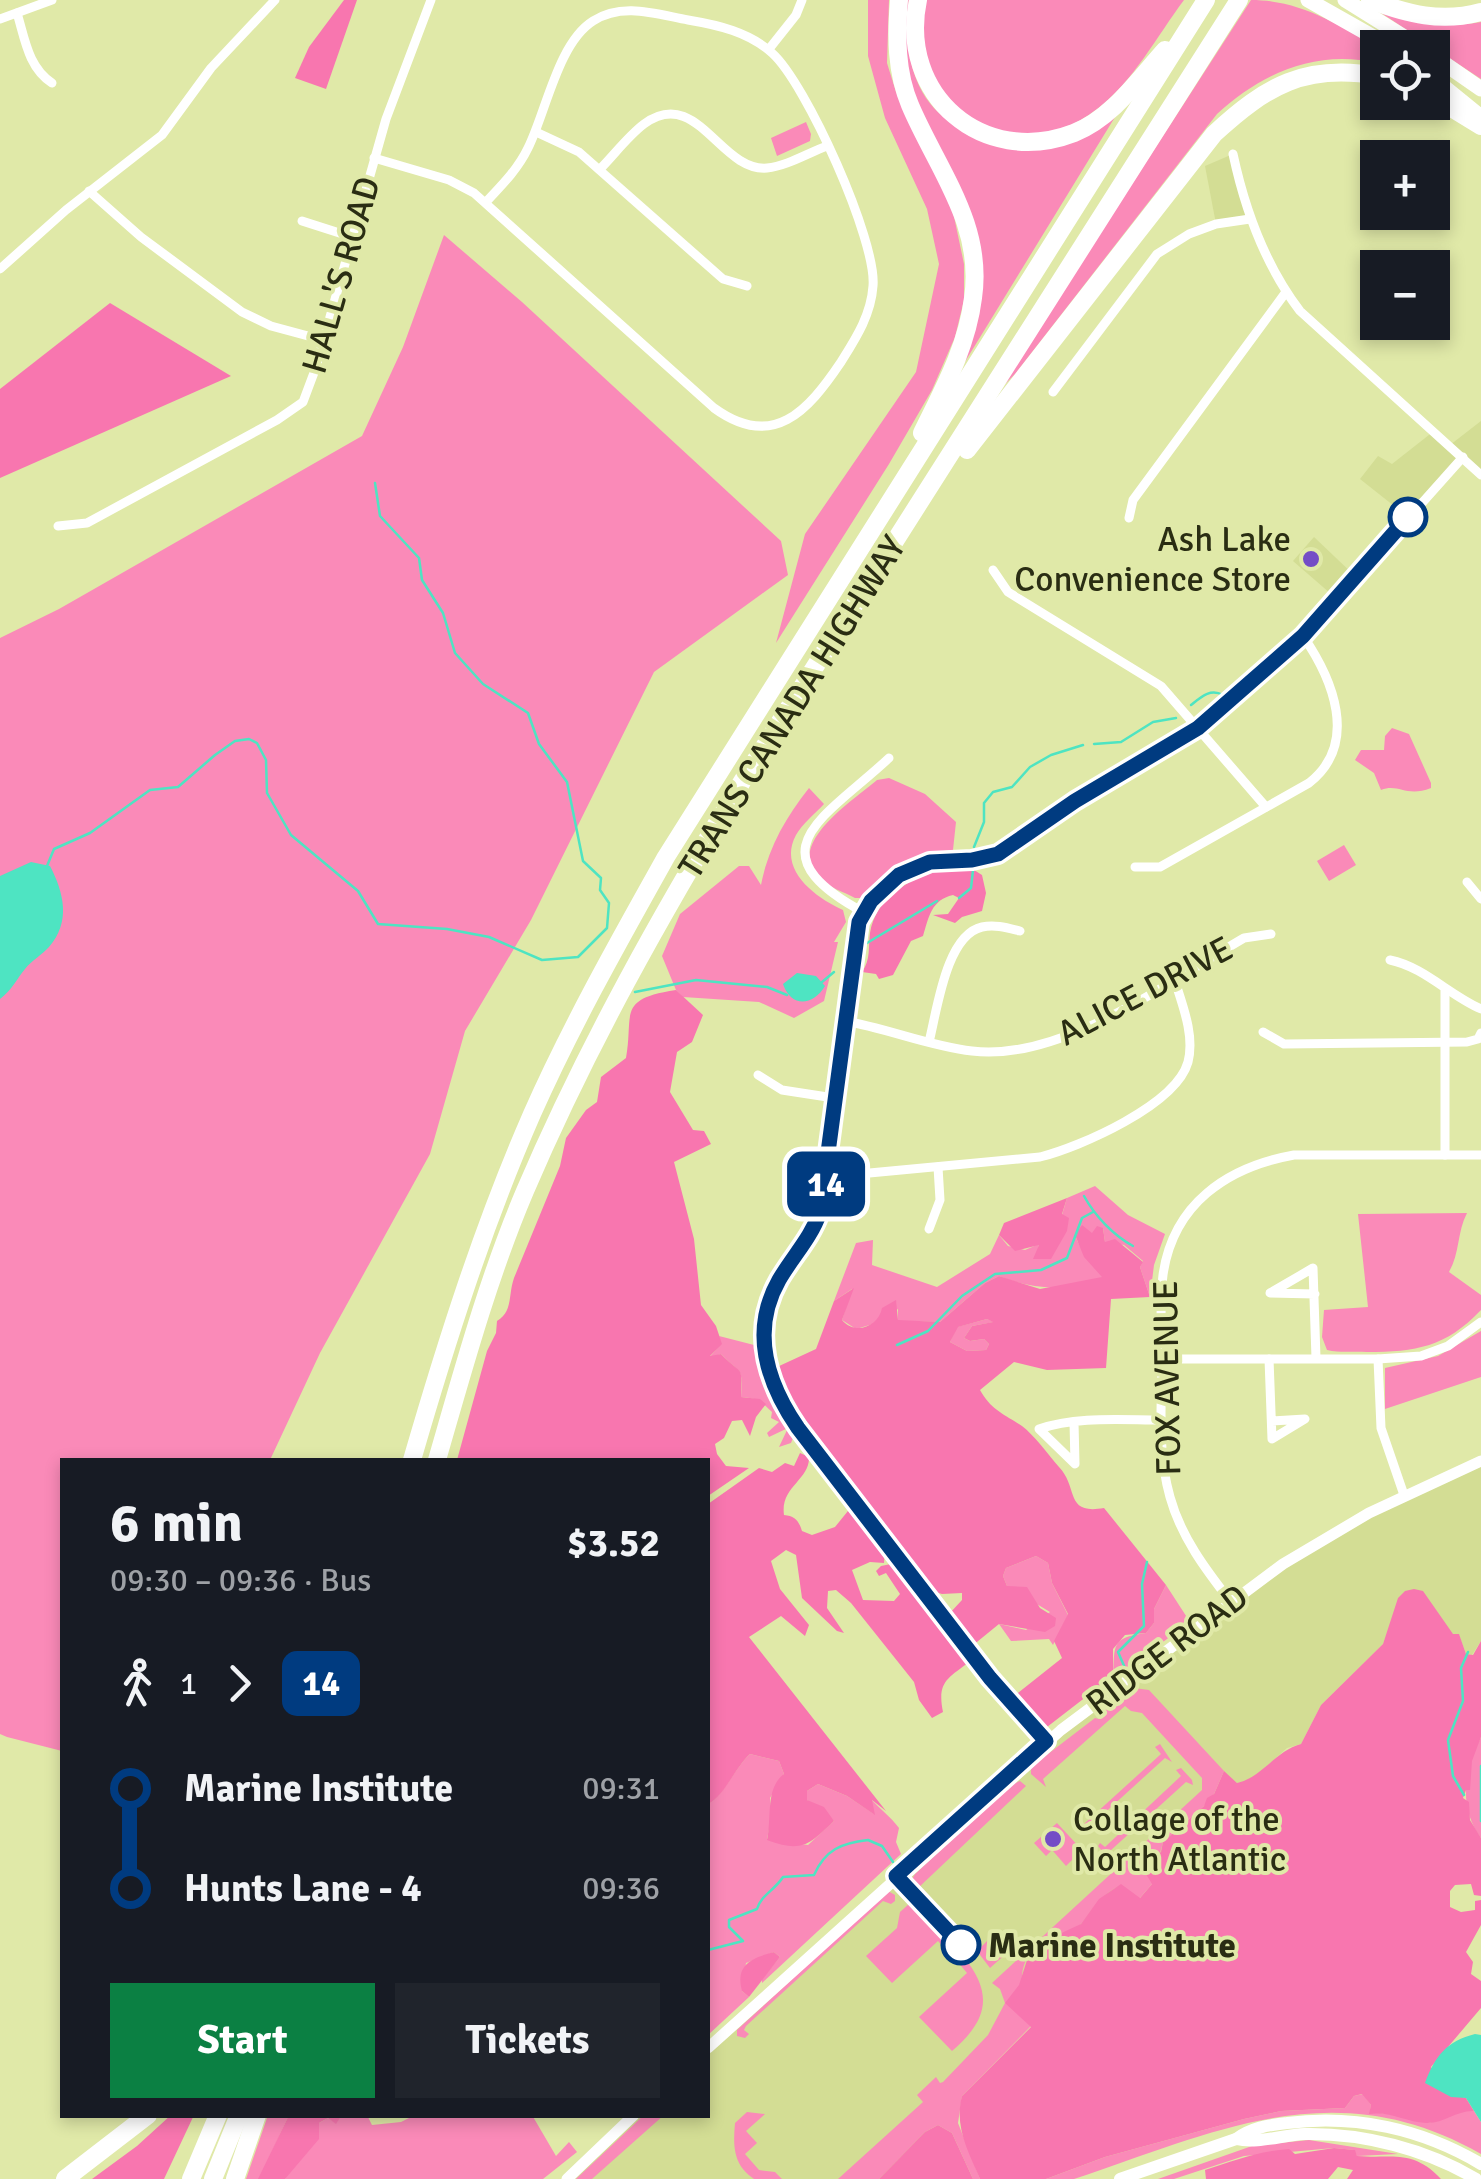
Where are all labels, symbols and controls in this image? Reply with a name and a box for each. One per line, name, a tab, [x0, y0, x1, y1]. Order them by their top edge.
map controls	[1360, 30, 1450, 340]
button: locate	[1360, 30, 1450, 120]
button: +	[1360, 140, 1450, 230]
street label: HALL'S ROAD	[292, 172, 390, 378]
button: −	[1360, 250, 1450, 340]
unlabelled marker	[1389, 498, 1427, 536]
place label: Ash Lake Convenience Store	[1014, 518, 1291, 601]
street label: TRANS CANADA HIGHWAY	[669, 528, 915, 886]
marker: Ash Lake Convenience Store	[1300, 548, 1322, 570]
street label: ALICE DRIVE	[1050, 927, 1240, 1055]
line badge: 14	[781, 1152, 871, 1216]
text: 14	[807, 1163, 845, 1206]
street label: FOX AVENUE	[1144, 1280, 1190, 1476]
text: 6 min	[110, 1489, 243, 1557]
text: $3.52	[567, 1520, 660, 1567]
text: 09:30 – 09:36 · Bus	[110, 1561, 371, 1600]
street label: RIDGE ROAD	[1078, 1575, 1256, 1725]
icon: walk	[110, 1656, 165, 1711]
icon: forward	[212, 1656, 267, 1711]
text: 14	[302, 1662, 340, 1705]
text: 1	[180, 1664, 197, 1703]
text: Marine Institute	[184, 1765, 453, 1812]
text: 09:31	[582, 1769, 660, 1808]
place label: Collage of the North Atlantic	[1073, 1798, 1286, 1881]
marker: Collage of the North Atlantic	[1042, 1828, 1064, 1850]
text: Hunts Lane - 4	[184, 1865, 422, 1912]
text: 09:36	[582, 1869, 660, 1908]
place label: Marine Institute	[988, 1924, 1236, 1967]
marker: Marine Institute	[942, 1926, 980, 1964]
button: Start	[110, 1983, 375, 2098]
button: Tickets	[395, 1983, 660, 2098]

